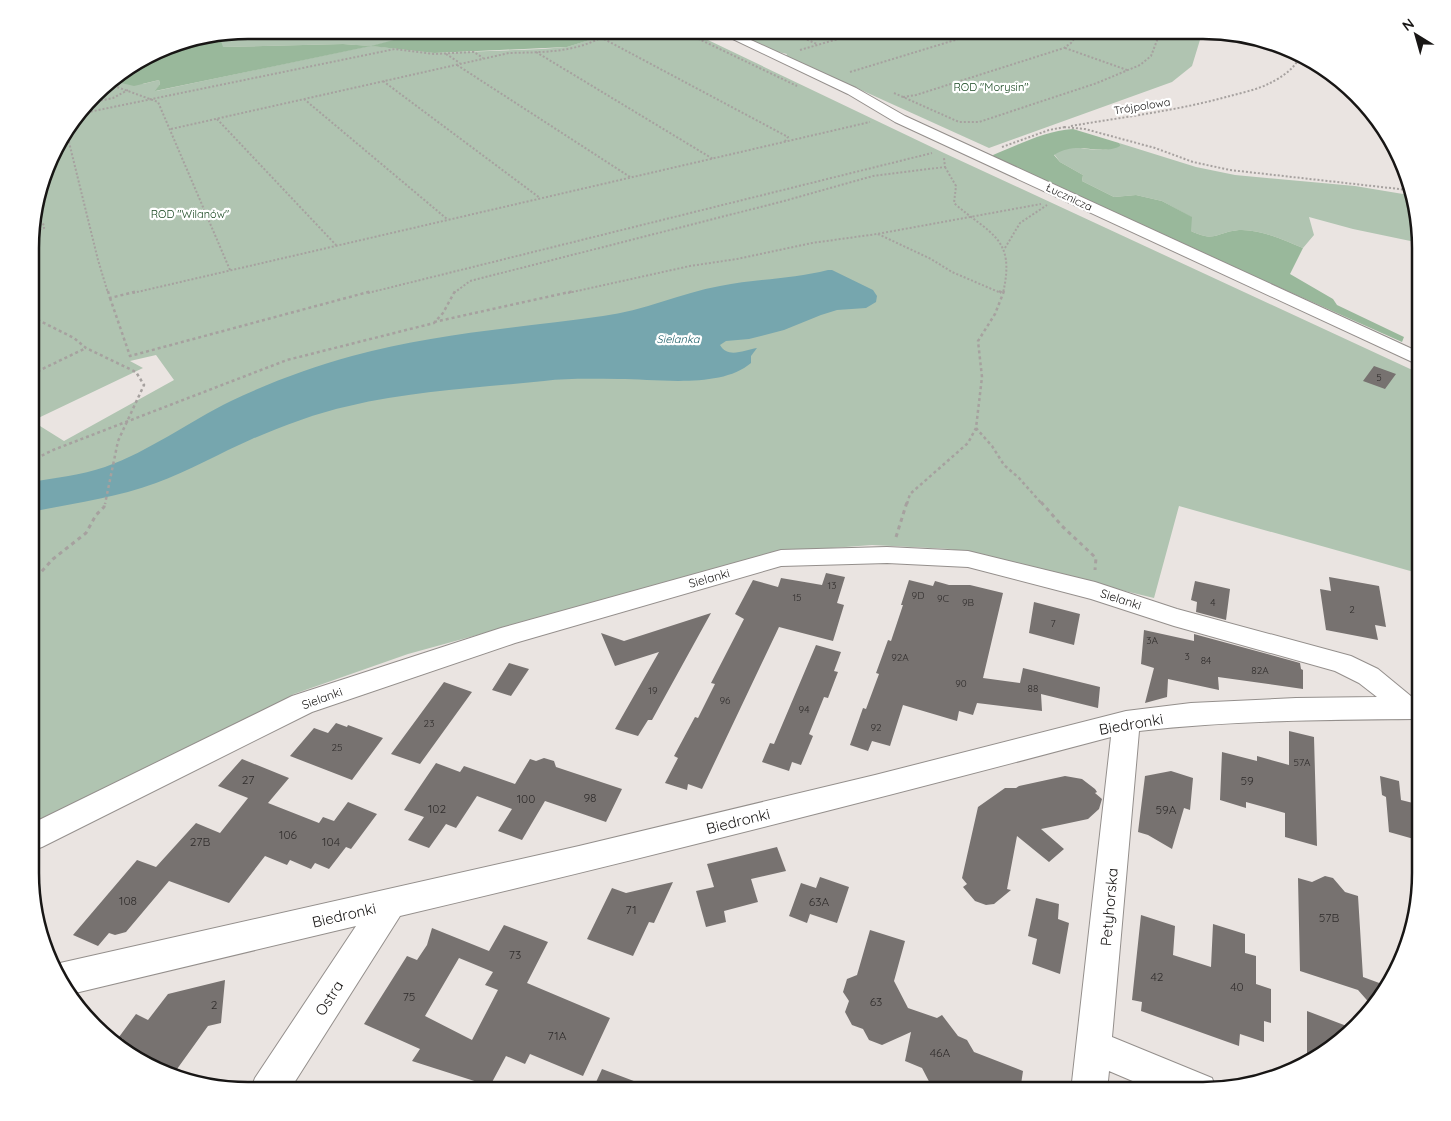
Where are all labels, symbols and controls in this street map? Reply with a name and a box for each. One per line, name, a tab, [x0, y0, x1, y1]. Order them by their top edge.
north arrow	[1391, 10, 1441, 60]
text: N	[1399, 14, 1418, 35]
park label: ROD "Morysin"	[953, 80, 1029, 94]
street label: Trójpolowa	[1113, 95, 1171, 117]
street label: Łucznicza	[1043, 180, 1095, 214]
park label: ROD "Wilanów"	[151, 207, 229, 221]
water label: Sielanka	[657, 332, 701, 346]
house number: 5	[1376, 371, 1382, 384]
street label: Sielanki	[687, 565, 731, 591]
house number: 13	[828, 579, 836, 592]
street label: Sielanki	[1099, 585, 1143, 613]
house number: 9D	[912, 589, 924, 602]
house number: 15	[792, 591, 802, 604]
house number: 9C	[937, 592, 950, 605]
house number: 9B	[962, 596, 975, 609]
house number: 4	[1210, 596, 1216, 609]
house number: 2	[1349, 603, 1355, 616]
house number: 7	[1050, 617, 1056, 630]
house number: 3A	[1146, 634, 1158, 647]
house number: 3	[1184, 650, 1190, 663]
house number: 92A	[891, 651, 909, 664]
house number: 84	[1201, 654, 1211, 667]
house number: 82A	[1251, 664, 1269, 677]
house number: 90	[955, 677, 967, 690]
house number: 88	[1028, 682, 1038, 695]
street label: Sielanki	[300, 684, 344, 712]
house number: 19	[648, 684, 658, 697]
house number: 96	[720, 694, 731, 707]
house number: 94	[799, 703, 809, 716]
street label: Biedronki	[1097, 709, 1165, 739]
house number: 23	[424, 717, 434, 730]
house number: 92	[870, 721, 882, 734]
house number: 25	[332, 741, 343, 754]
house number: 57A	[1293, 756, 1311, 769]
house number: 27	[242, 772, 254, 787]
house number: 59	[1240, 773, 1254, 788]
house number: 98	[583, 790, 597, 805]
house number: 100	[517, 791, 535, 806]
house number: 102	[428, 801, 446, 816]
house number: 59A	[1155, 802, 1177, 817]
street label: Biedronki	[704, 804, 772, 838]
house number: 106	[279, 827, 298, 842]
house number: 27B	[190, 834, 210, 849]
house number: 104	[322, 834, 340, 849]
street label: Petyhorska	[1096, 867, 1122, 947]
house number: 108	[119, 893, 137, 908]
house number: 63A	[809, 894, 829, 909]
street label: Biedronki	[310, 898, 378, 932]
house number: 71	[625, 902, 637, 917]
house number: 57B	[1319, 910, 1339, 925]
house number: 73	[509, 947, 521, 962]
house number: 42	[1151, 969, 1164, 984]
street label: Ostra	[311, 977, 347, 1019]
house number: 40	[1230, 979, 1244, 994]
house number: 75	[403, 989, 415, 1004]
house number: 63	[870, 994, 882, 1009]
house number: 2	[211, 997, 218, 1012]
house number: 71A	[548, 1028, 567, 1043]
house number: 46A	[930, 1045, 951, 1060]

